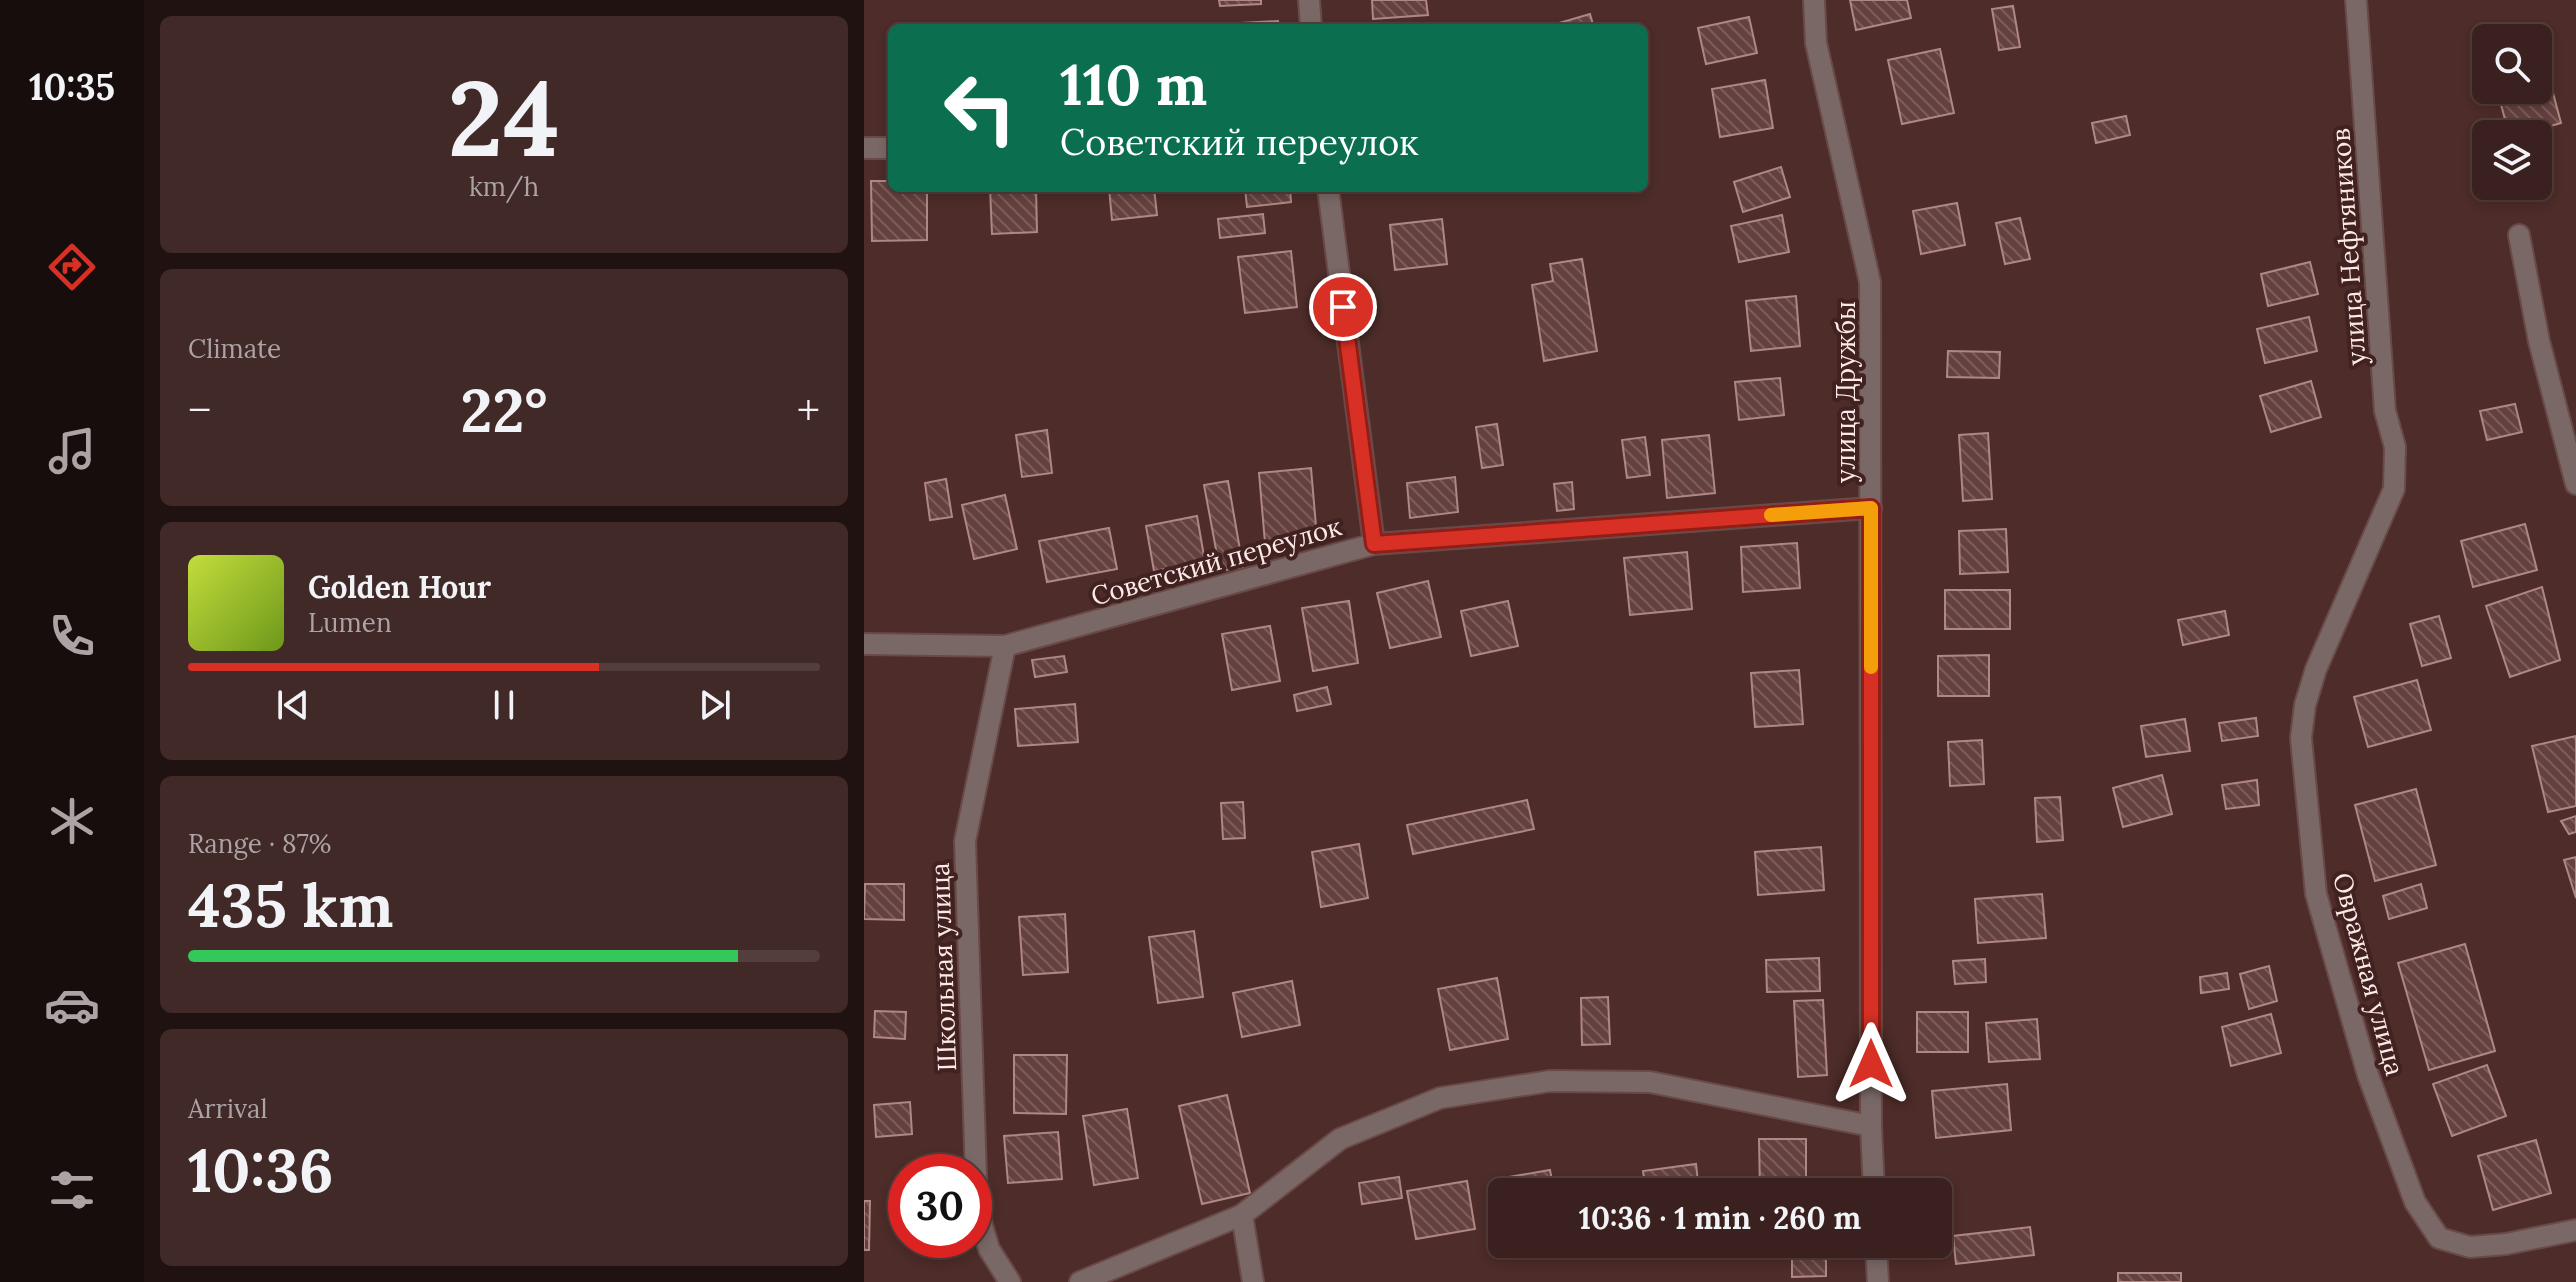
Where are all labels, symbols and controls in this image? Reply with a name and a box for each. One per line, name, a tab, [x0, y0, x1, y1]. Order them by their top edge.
map controls	[2472, 24, 2552, 200]
button: search	[2472, 24, 2552, 104]
text: 110 m	[1060, 49, 1207, 120]
text: 24	[448, 51, 560, 184]
icon: left	[928, 56, 1032, 160]
text: 10:35	[29, 64, 115, 110]
text: Советский переулок	[1060, 119, 1419, 165]
button: layers	[2472, 120, 2552, 200]
street label: улица Нефтяников	[2323, 127, 2373, 367]
text: km/h	[469, 170, 539, 203]
icon: directions	[44, 239, 100, 295]
pin	[1309, 273, 1377, 341]
icon: arrive	[1321, 285, 1365, 329]
street label: улица Дружбы	[1829, 301, 1862, 483]
text: Climate	[188, 332, 281, 365]
text: 22°	[461, 372, 547, 448]
text: −	[188, 382, 211, 438]
text: +	[797, 382, 820, 438]
icon: music	[44, 423, 100, 479]
street label: Советский переулок	[1087, 509, 1345, 613]
text: Golden Hour	[308, 568, 491, 606]
text: Lumen	[308, 606, 392, 639]
icon: phone	[44, 608, 100, 664]
icon: previous	[271, 683, 315, 727]
icon: pause	[482, 683, 526, 727]
icon: next	[693, 683, 737, 727]
icon: climate	[44, 793, 100, 849]
text: Range · 87%	[188, 827, 331, 860]
street label: Школьная улица	[923, 862, 963, 1072]
text: 435 km	[188, 867, 393, 943]
street label: Овражная улица	[2326, 869, 2412, 1079]
icon: car	[44, 977, 100, 1033]
position arrow	[1829, 1022, 1913, 1106]
text: Arrival	[188, 1092, 267, 1125]
text: 10:36	[188, 1132, 334, 1208]
speed limit sign: 30	[888, 1154, 992, 1258]
icon: filters	[44, 1162, 100, 1218]
text: 10:36 · 1 min · 260 m	[1579, 1199, 1861, 1237]

